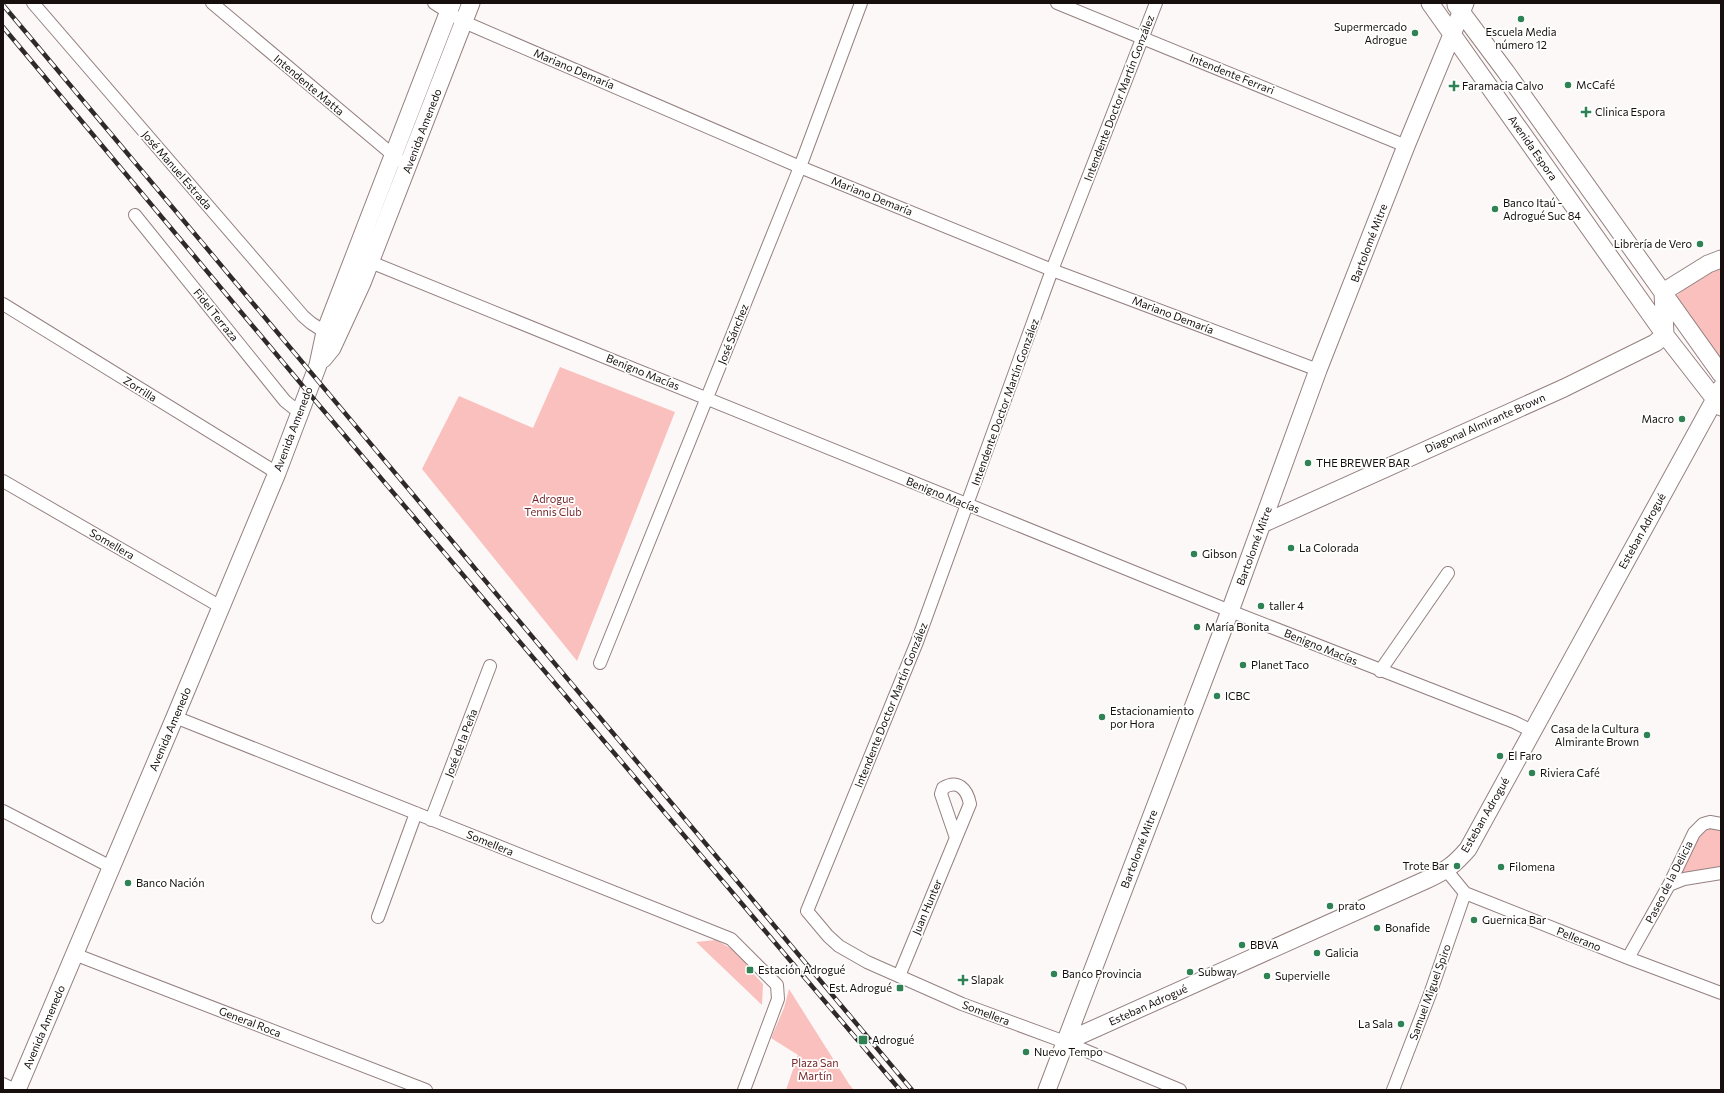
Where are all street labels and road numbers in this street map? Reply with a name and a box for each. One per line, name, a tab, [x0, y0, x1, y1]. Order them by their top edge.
street label: Intendente Doctor Martín González	[1081, 12, 1156, 183]
street label: Mariano Demaría	[532, 46, 616, 91]
street label: Intendente Matta	[272, 51, 347, 118]
street label: Intendente Ferrari	[1188, 51, 1277, 97]
street label: Avenida Amenedo	[399, 86, 444, 175]
street label: Avenida Espora	[1506, 113, 1561, 183]
street label: José Manuel Estrada	[139, 128, 215, 212]
street label: Mariano Demaría	[830, 173, 915, 218]
street label: Bartolomé Mitre	[1348, 202, 1390, 284]
street label: Fidel Terraza	[191, 286, 242, 344]
street label: Mariano Demaría	[1131, 293, 1216, 336]
street label: José Sánchez	[715, 301, 752, 366]
street label: Intendente Doctor Martín González	[968, 316, 1041, 487]
street label: Benigno Macías	[605, 351, 682, 392]
street label: Zorrilla	[121, 373, 159, 404]
street label: Avenida Amenedo	[270, 384, 315, 473]
street label: Diagonal Almirante Brown	[1423, 390, 1547, 455]
street label: Benigno Macías	[905, 474, 982, 515]
street label: Esteban Adrogué	[1615, 490, 1668, 571]
street label: Bartolomé Mitre	[1233, 504, 1274, 587]
street label: Somellera	[87, 525, 137, 562]
street label: Intendente Doctor Martín González	[851, 620, 930, 789]
street label: Benigno Macías	[1283, 626, 1360, 667]
street label: Avenida Amenedo	[146, 685, 193, 773]
street label: José de la Peña	[442, 707, 480, 779]
street label: Esteban Adrogué	[1458, 775, 1511, 855]
street label: Bartolomé Mitre	[1118, 808, 1160, 890]
street label: Somellera	[465, 827, 516, 858]
street label: Paseo de la Delicia	[1642, 838, 1695, 925]
street label: Juan Hunter	[909, 877, 945, 937]
street label: Pellerano	[1555, 924, 1604, 953]
street label: Samuel Miguel Spiro	[1406, 942, 1453, 1042]
street label: Esteban Adrogué	[1106, 981, 1189, 1028]
street label: Avenida Amenedo	[20, 983, 67, 1071]
street label: Somellera	[961, 998, 1012, 1028]
street label: General Roca	[217, 1004, 283, 1039]

